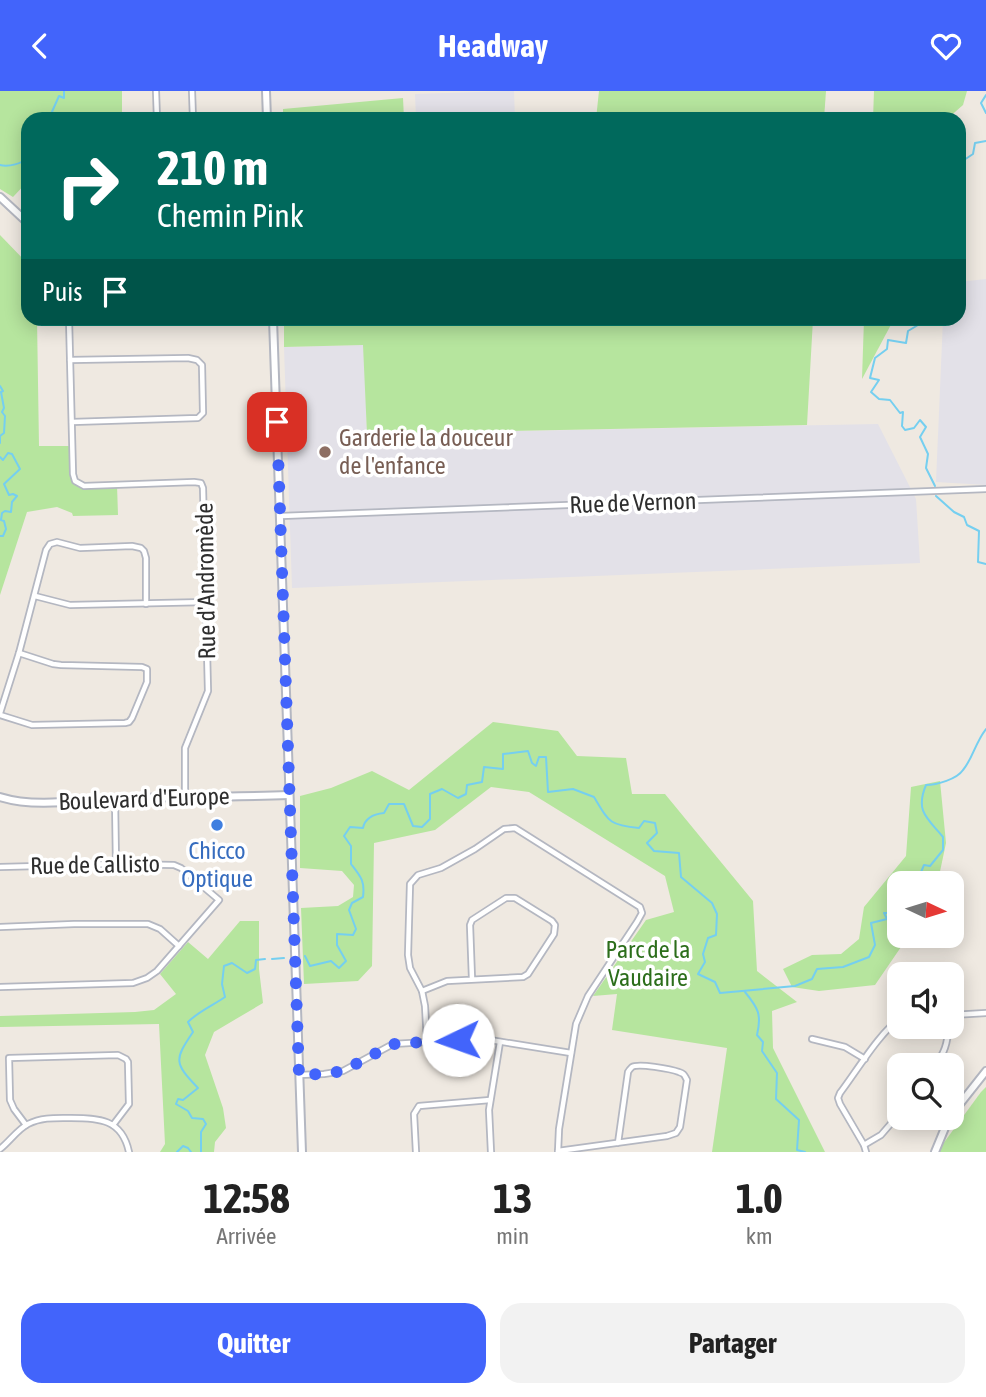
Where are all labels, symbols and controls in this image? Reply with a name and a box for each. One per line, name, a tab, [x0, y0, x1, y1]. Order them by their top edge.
icon: back	[21, 27, 59, 65]
text: Headway	[438, 27, 548, 64]
icon: heart	[927, 27, 965, 65]
text: 210 m	[157, 139, 268, 195]
icon: right	[42, 140, 133, 231]
text: Chemin Pink	[157, 197, 304, 234]
icon: arrive	[96, 273, 134, 311]
text: Puis	[42, 277, 82, 307]
pin	[247, 392, 307, 452]
icon: arrive	[258, 403, 296, 441]
place label: Garderie la douceur de l'enfance	[339, 424, 513, 479]
marker: Garderie la douceur de l'enfance	[317, 444, 333, 460]
street label: Rue de Vernon	[569, 487, 697, 518]
street label: Rue d'Andromède	[191, 503, 220, 660]
street label: Boulevard d'Europe	[58, 782, 230, 815]
marker: Chicco Optique	[209, 817, 225, 833]
place label: Chicco Optique	[181, 837, 253, 892]
street label: Rue de Callisto	[30, 850, 160, 879]
north arrow	[887, 871, 964, 949]
map controls	[887, 871, 964, 1130]
park label: Parc de la Vaudaire	[606, 936, 690, 991]
button: sound	[887, 962, 964, 1039]
position arrow	[421, 1003, 495, 1077]
button: search	[887, 1053, 964, 1130]
text: 12:58	[203, 1174, 290, 1222]
text: 13	[493, 1174, 532, 1222]
text: 1.0	[736, 1174, 783, 1222]
text: Arrivée	[216, 1223, 277, 1249]
text: min	[496, 1223, 529, 1249]
text: km	[746, 1223, 773, 1249]
button: Quitter	[21, 1303, 486, 1383]
button: Partager	[500, 1303, 965, 1383]

